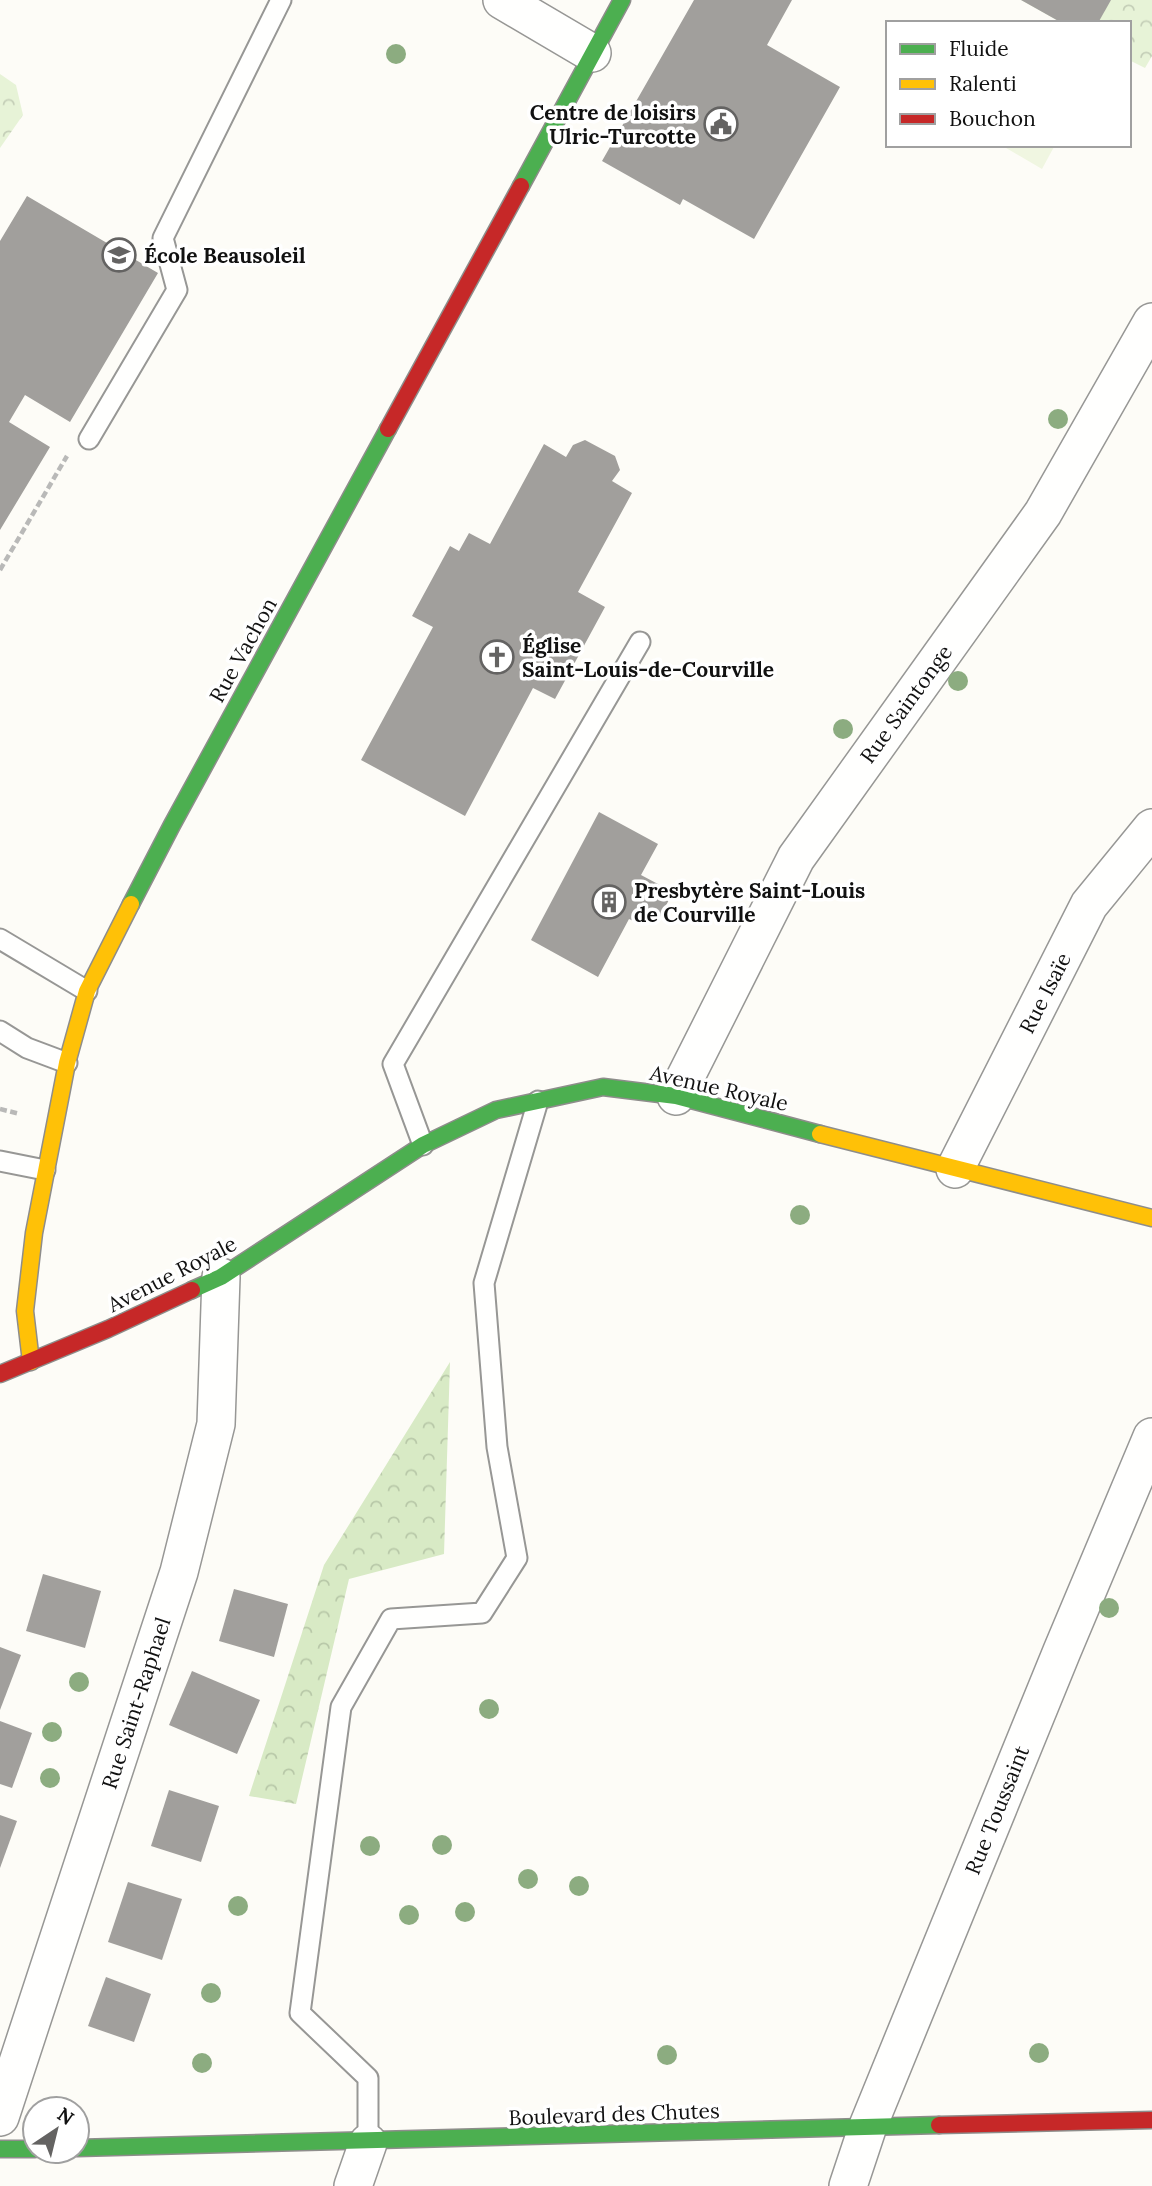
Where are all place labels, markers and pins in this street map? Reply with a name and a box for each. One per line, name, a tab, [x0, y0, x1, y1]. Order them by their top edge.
place label: Centre de loisirs Ulric-Turcotte	[530, 99, 696, 150]
public building icon: Centre de loisirs Ulric-Turcotte	[702, 105, 740, 143]
school or university icon: École Beausoleil	[100, 236, 138, 274]
place label: École Beausoleil	[144, 242, 306, 269]
place label: Église Saint-Louis-de-Courville	[522, 632, 774, 683]
church icon: Église Saint-Louis-de-Courville	[478, 638, 516, 676]
place label: Presbytère Saint-Louis de Courville	[634, 877, 865, 928]
building icon: Presbytère Saint-Louis de Courville	[590, 883, 628, 921]

